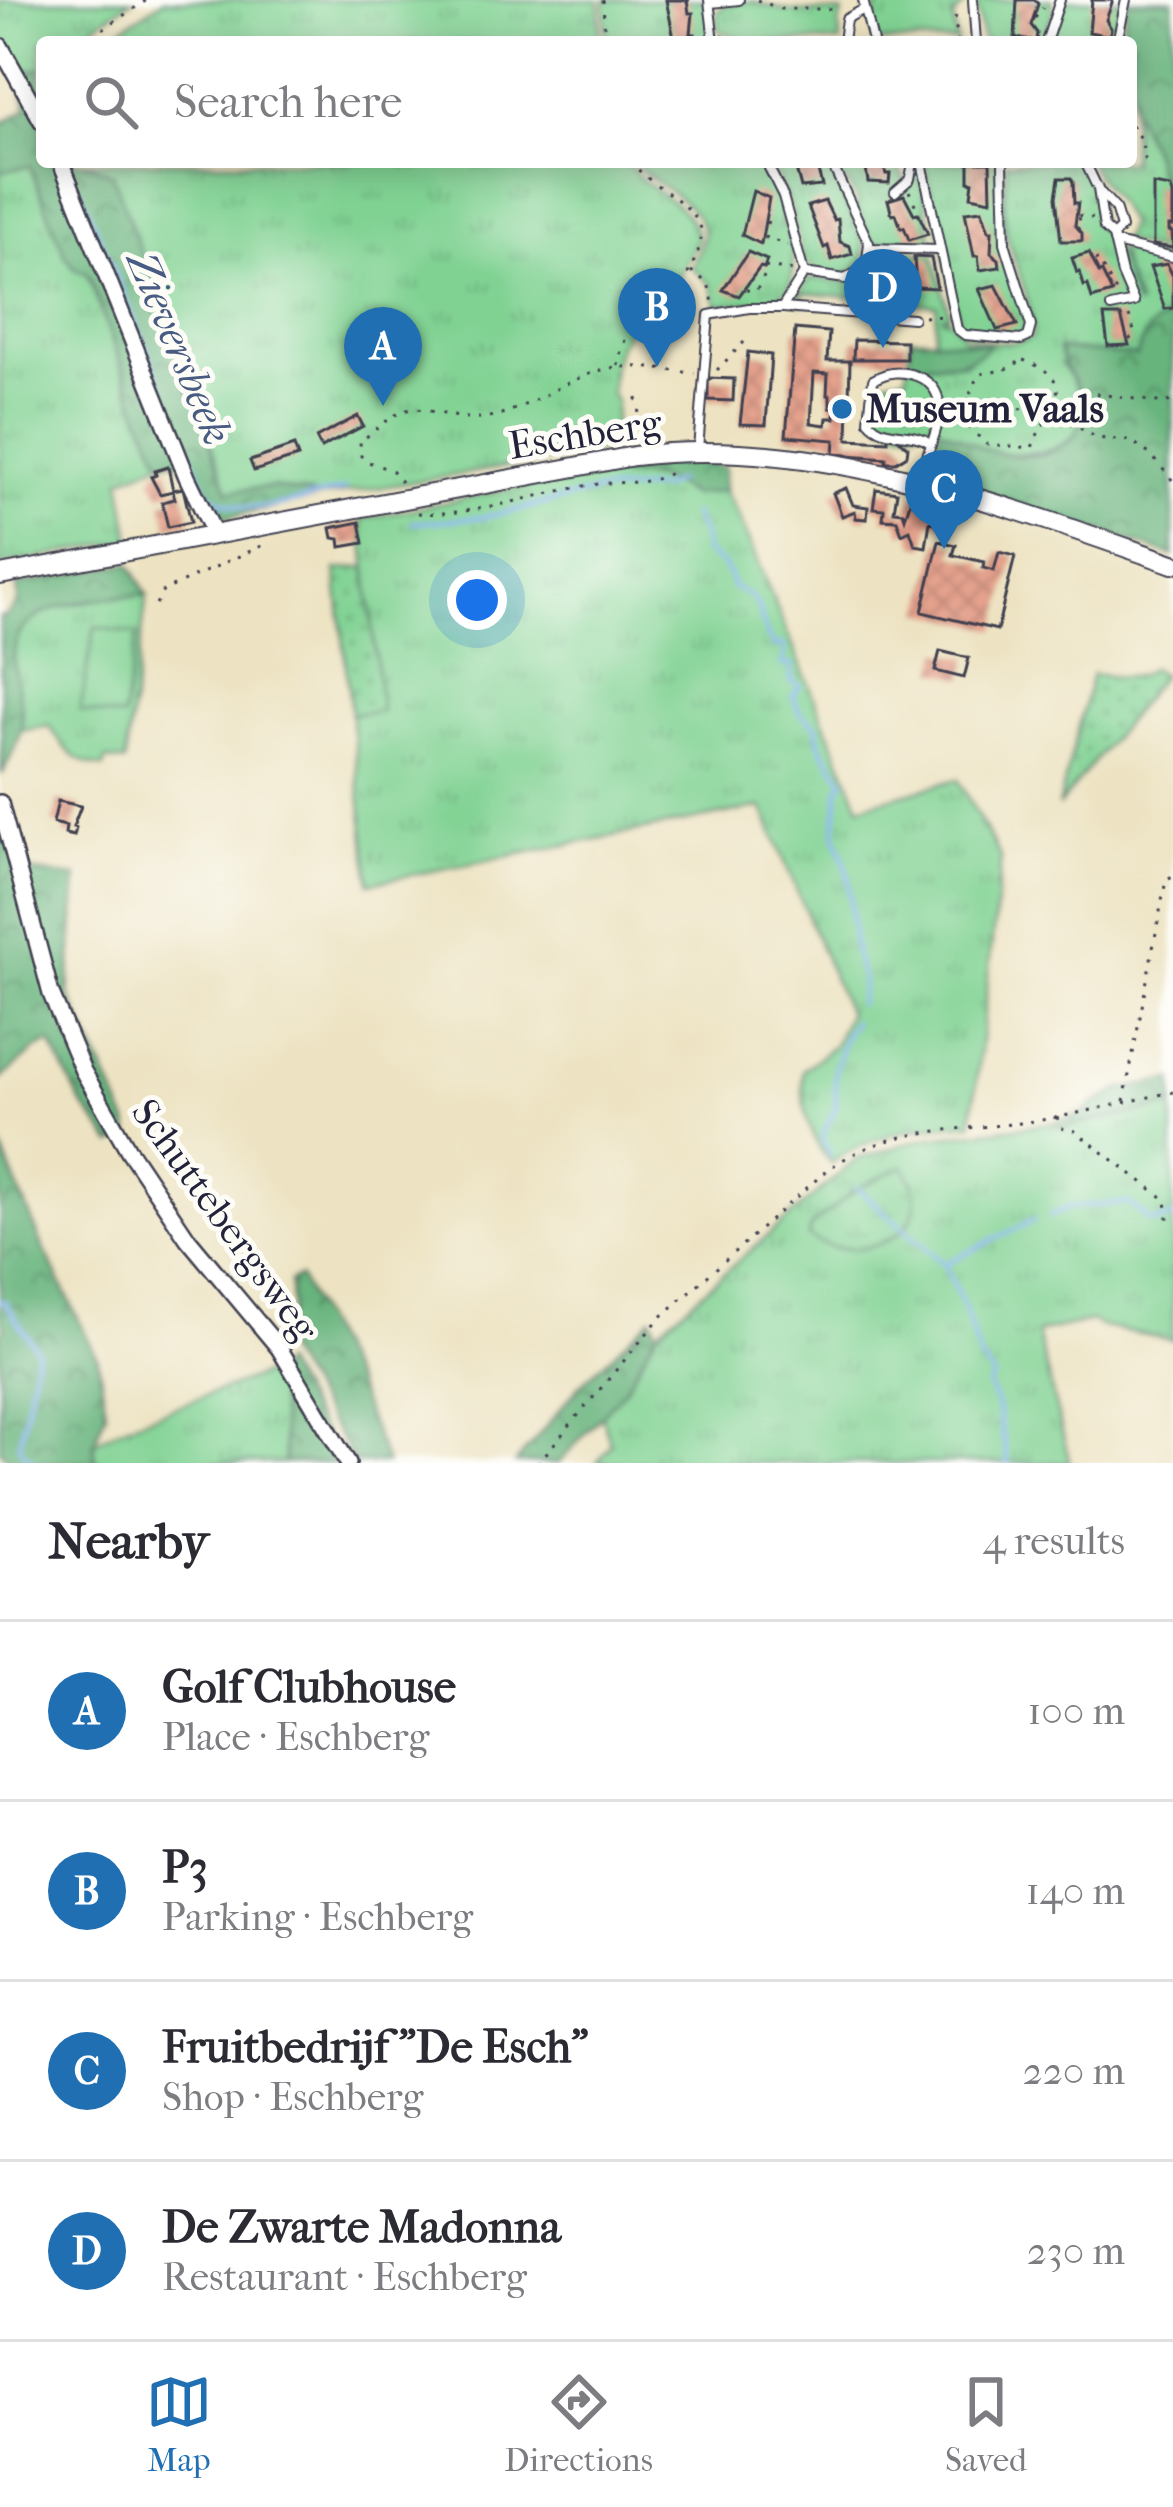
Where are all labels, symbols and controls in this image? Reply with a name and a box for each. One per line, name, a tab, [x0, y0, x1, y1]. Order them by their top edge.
search box	[36, 36, 1137, 168]
icon: search	[78, 69, 144, 135]
text: Search here	[174, 76, 402, 129]
water label: Zieversbeek	[115, 241, 242, 452]
pin: D	[844, 249, 922, 348]
pin: B	[618, 268, 696, 367]
pin: A	[344, 307, 422, 406]
place label: Museum Vaals	[866, 386, 1104, 432]
marker: Museum Vaals	[829, 396, 855, 422]
street label: Eschberg	[505, 399, 666, 469]
pin: C	[905, 450, 983, 549]
your location	[447, 570, 507, 630]
street label: Schuttebergsweg	[122, 1090, 329, 1351]
text: Nearby	[48, 1511, 209, 1571]
text: 4 results	[983, 1518, 1125, 1564]
text: Golf Clubhouse	[162, 1661, 456, 1714]
text: A	[74, 1688, 100, 1734]
text: 100 m	[1027, 1688, 1125, 1734]
text: Place · Eschberg	[162, 1714, 429, 1760]
text: P3	[162, 1841, 208, 1894]
text: B	[74, 1868, 100, 1914]
text: 140 m	[1026, 1868, 1125, 1914]
text: Parking · Eschberg	[162, 1894, 473, 1940]
text: Fruitbedrijf "De Esch"	[162, 2021, 589, 2074]
text: C	[74, 2048, 100, 2094]
text: 220 m	[1023, 2048, 1125, 2094]
text: Shop · Eschberg	[162, 2074, 423, 2120]
text: De Zwarte Madonna	[162, 2201, 561, 2254]
text: D	[72, 2228, 102, 2274]
text: 230 m	[1027, 2228, 1125, 2274]
text: Restaurant · Eschberg	[162, 2254, 527, 2300]
tab: Map	[146, 2369, 212, 2480]
tab: Directions	[504, 2369, 653, 2480]
tab: Saved	[945, 2369, 1027, 2480]

